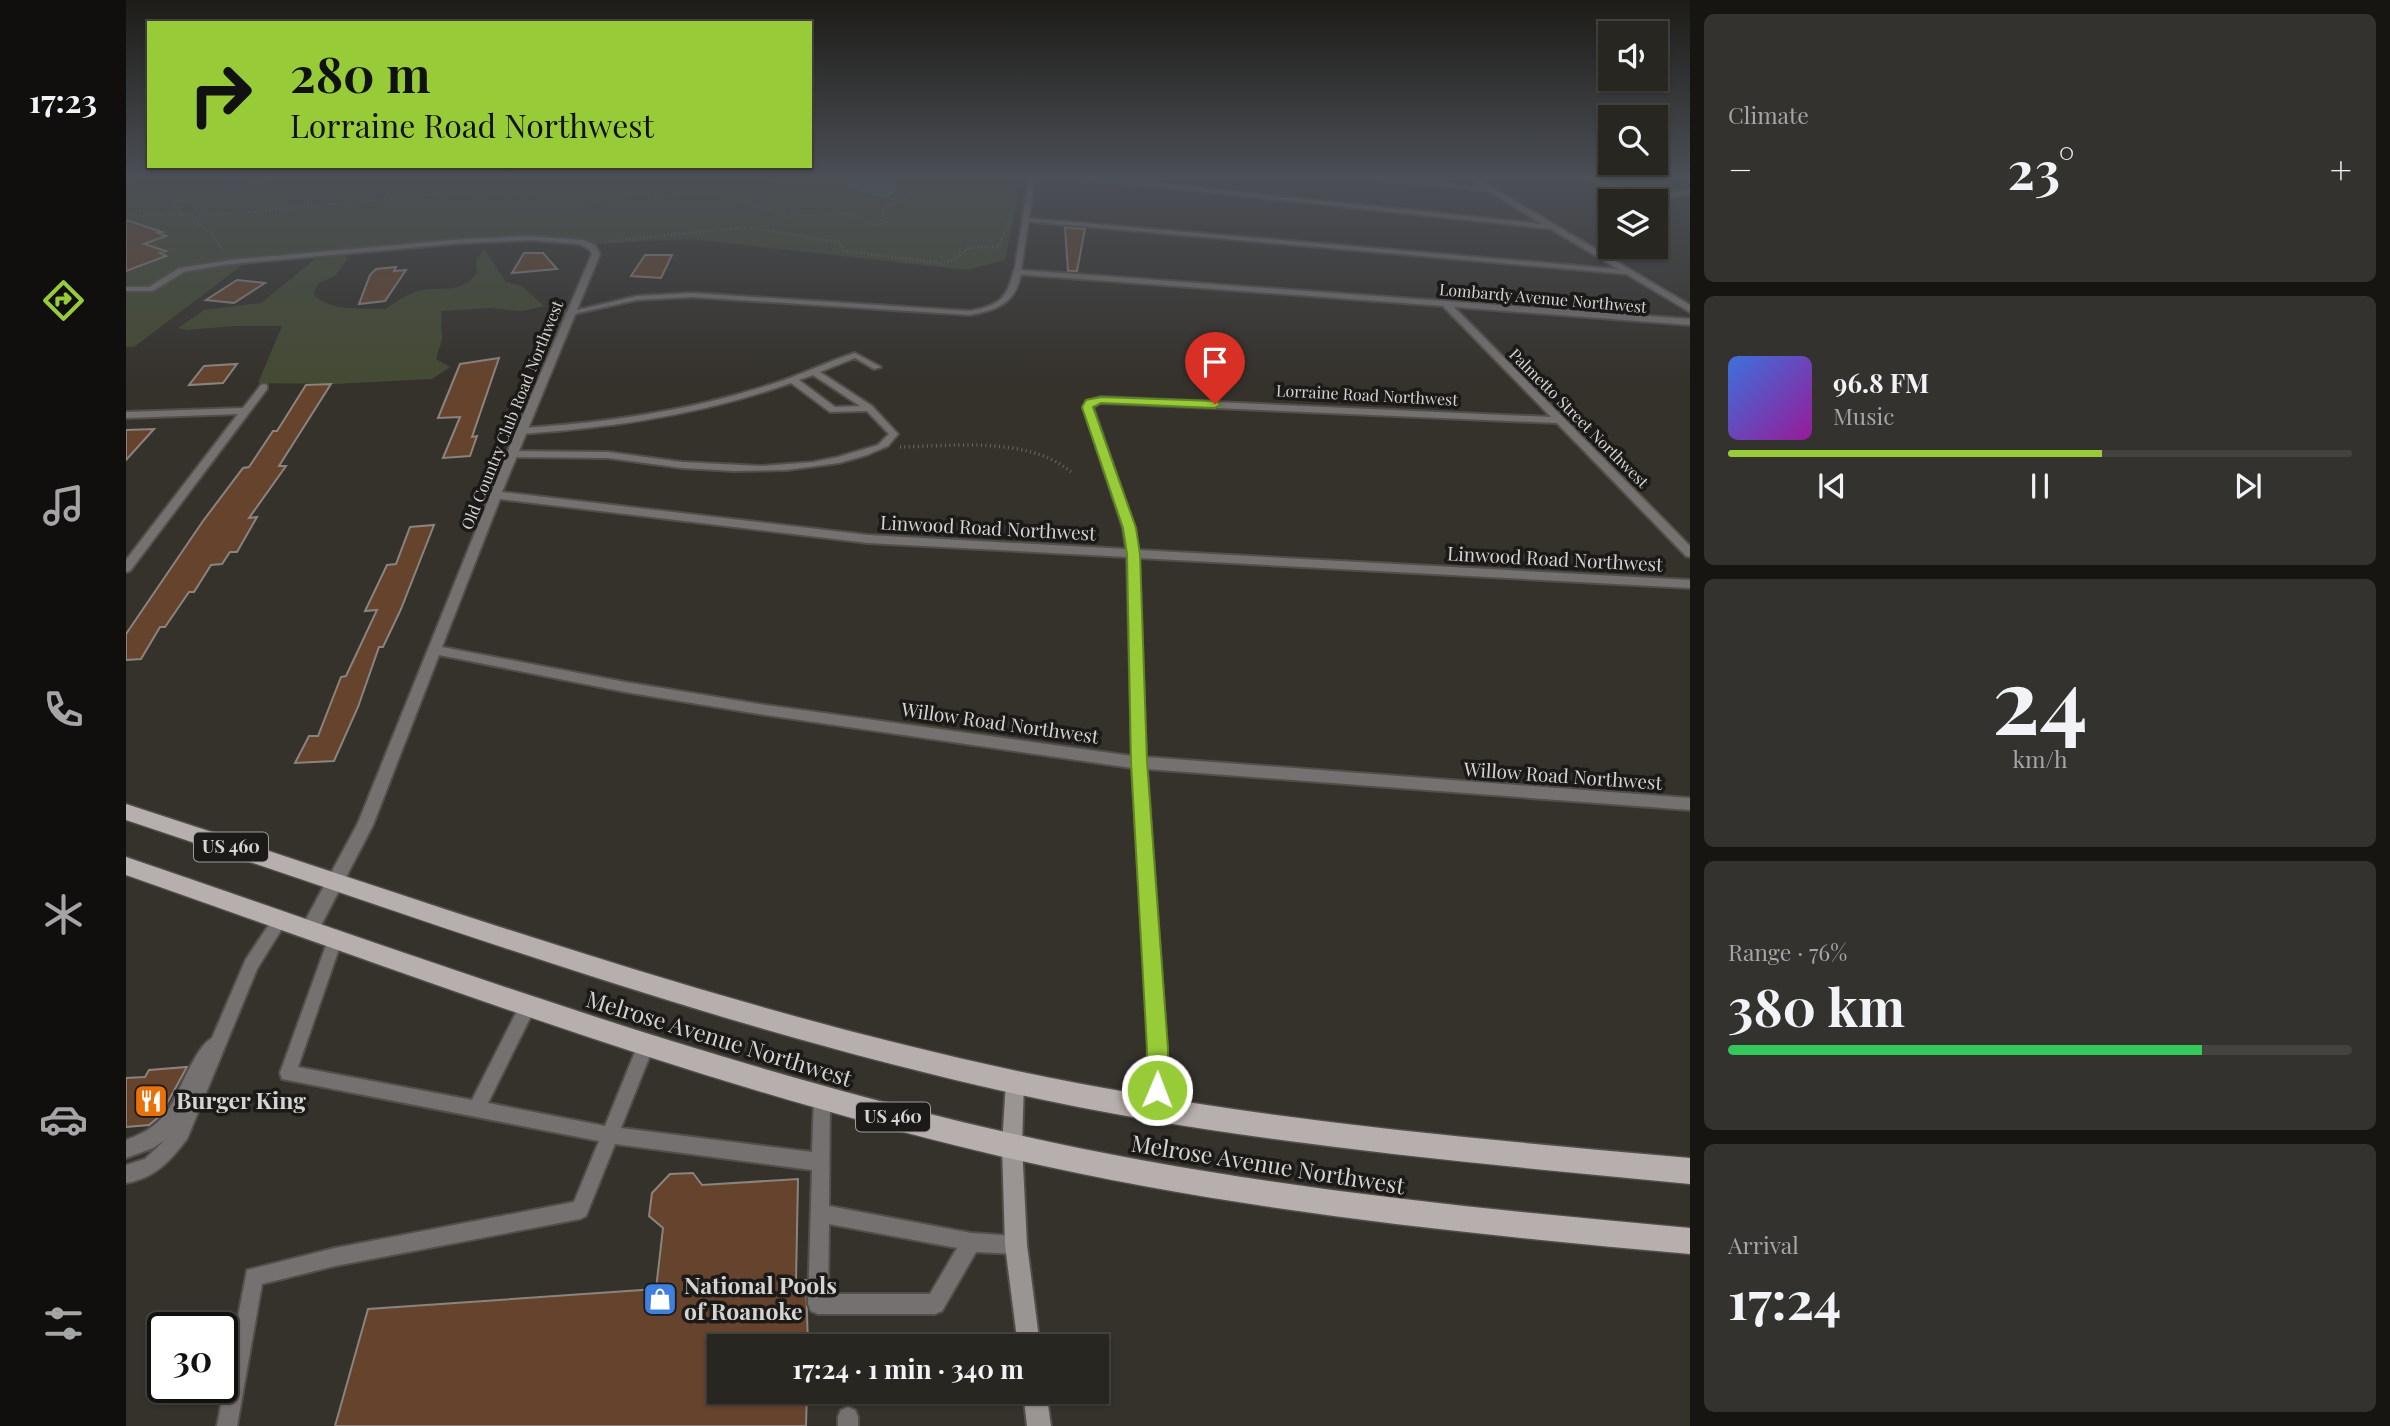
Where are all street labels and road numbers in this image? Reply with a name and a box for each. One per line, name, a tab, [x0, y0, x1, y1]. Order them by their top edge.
street label: Lombardy Avenue Northwest	[1438, 278, 1648, 317]
street label: Old Country Club Road Northwest	[456, 297, 567, 533]
street label: Palmetto Street Northwest	[1505, 343, 1654, 492]
street label: Lorraine Road Northwest	[1276, 379, 1459, 410]
street label: Linwood Road Northwest	[880, 508, 1097, 546]
street label: Linwood Road Northwest	[1447, 539, 1664, 577]
street label: Willow Road Northwest	[899, 695, 1101, 749]
street label: Willow Road Northwest	[1462, 755, 1664, 795]
road number: US 460	[194, 832, 268, 862]
street label: Melrose Avenue Northwest	[583, 982, 857, 1093]
road number: US 460	[856, 1102, 930, 1132]
street label: Melrose Avenue Northwest	[1129, 1127, 1408, 1201]

